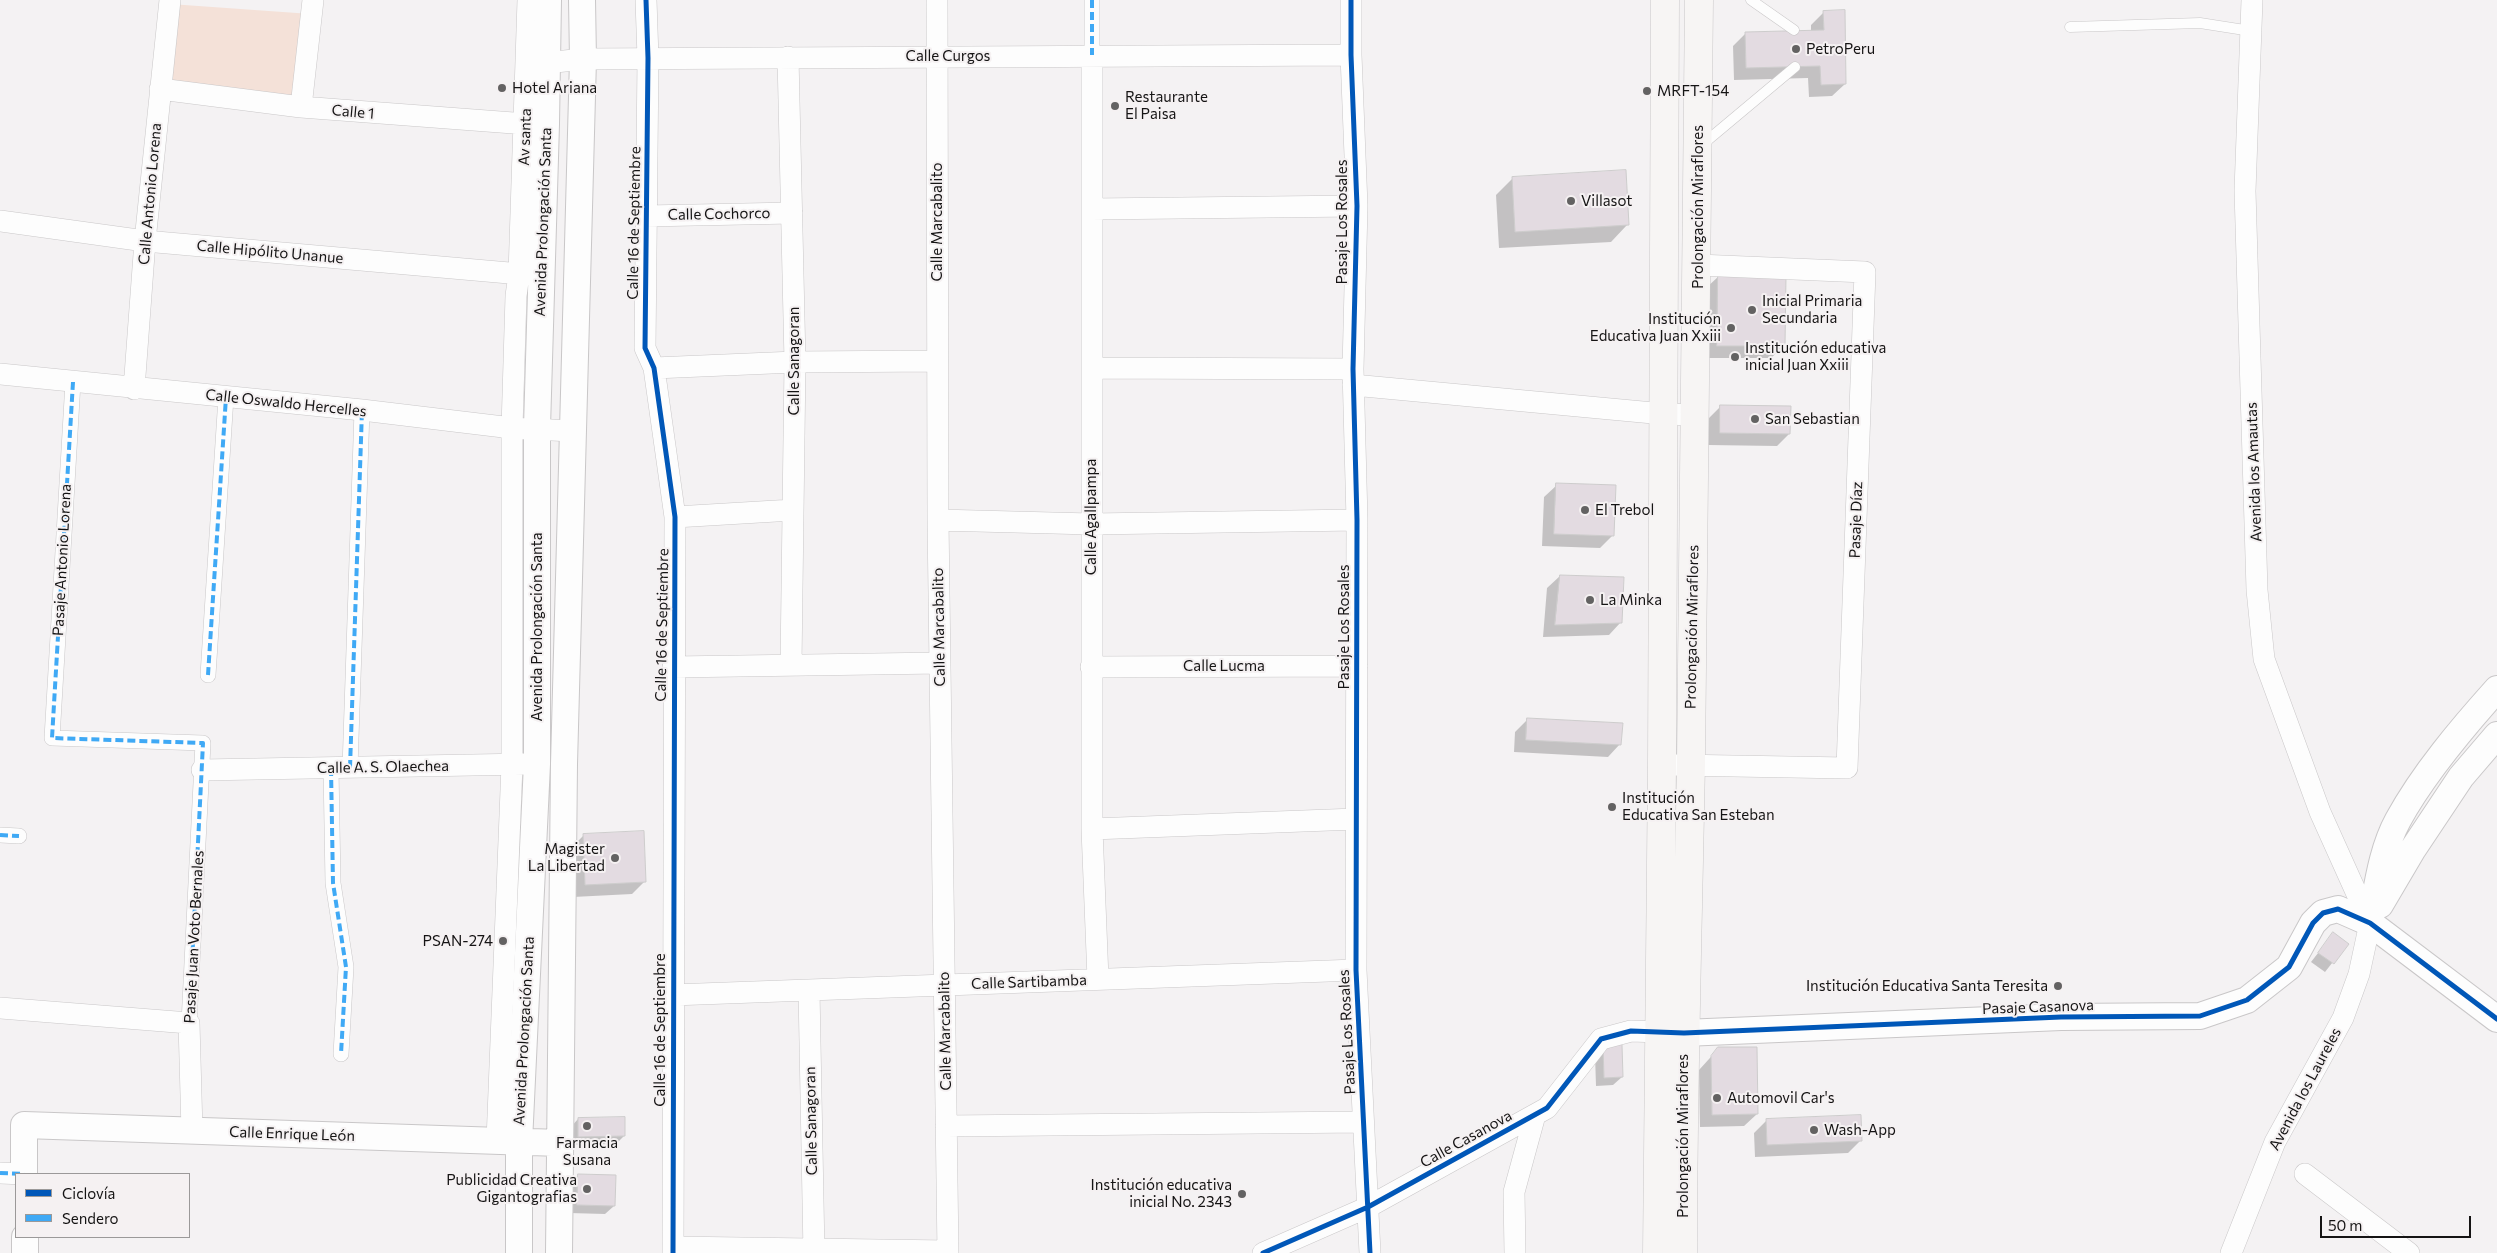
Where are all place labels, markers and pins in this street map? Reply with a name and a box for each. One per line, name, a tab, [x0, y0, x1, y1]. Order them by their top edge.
place label: PetroPeru	[1806, 40, 1875, 58]
marker: PetroPeru	[1790, 43, 1802, 55]
place label: Hotel Ariana	[512, 79, 597, 97]
marker: Hotel Ariana	[496, 82, 508, 94]
place label: MRFT-154	[1657, 82, 1729, 100]
marker: MRFT-154	[1641, 85, 1653, 97]
place label: Restaurante El Paisa	[1125, 88, 1208, 123]
marker: Restaurante El Paisa	[1109, 100, 1121, 112]
place label: Villasot	[1581, 192, 1632, 210]
marker: Villasot	[1565, 195, 1577, 207]
place label: Inicial Primaria Secundaria	[1762, 292, 1862, 327]
marker: Inicial Primaria Secundaria	[1746, 304, 1758, 316]
place label: Institución Educativa Juan Xxiii	[1590, 310, 1721, 345]
marker: Institución Educativa Juan Xxiii	[1725, 322, 1737, 334]
place label: Institución educativa inicial Juan Xxiii	[1745, 339, 1886, 374]
marker: Institución educativa inicial Juan Xxiii	[1729, 351, 1741, 363]
place label: San Sebastian	[1765, 410, 1860, 428]
marker: San Sebastian	[1749, 413, 1761, 425]
place label: El Trebol	[1595, 501, 1654, 519]
marker: El Trebol	[1579, 504, 1591, 516]
place label: La Minka	[1600, 591, 1662, 609]
marker: La Minka	[1584, 594, 1596, 606]
place label: Institución Educativa San Esteban	[1622, 789, 1774, 824]
marker: Institución Educativa San Esteban	[1606, 801, 1618, 813]
place label: Magister La Libertad	[528, 840, 605, 875]
marker: Magister La Libertad	[609, 852, 621, 864]
place label: PSAN-274	[422, 932, 493, 950]
marker: PSAN-274	[497, 935, 509, 947]
place label: Institución Educativa Santa Teresita	[1806, 977, 2048, 995]
marker: Institución Educativa Santa Teresita	[2052, 980, 2064, 992]
place label: Automovil Car's	[1727, 1089, 1835, 1107]
marker: Automovil Car's	[1711, 1092, 1723, 1104]
marker: Farmacia Susana	[581, 1120, 593, 1132]
place label: Wash-App	[1824, 1121, 1896, 1139]
marker: Wash-App	[1808, 1124, 1820, 1136]
place label: Farmacia Susana	[556, 1134, 618, 1169]
place label: Publicidad Creativa Gigantografias	[446, 1171, 577, 1206]
place label: Institución educativa inicial No. 2343	[1091, 1176, 1232, 1211]
marker: Publicidad Creativa Gigantografias	[581, 1183, 593, 1195]
marker: Institución educativa inicial No. 2343	[1236, 1188, 1248, 1200]

